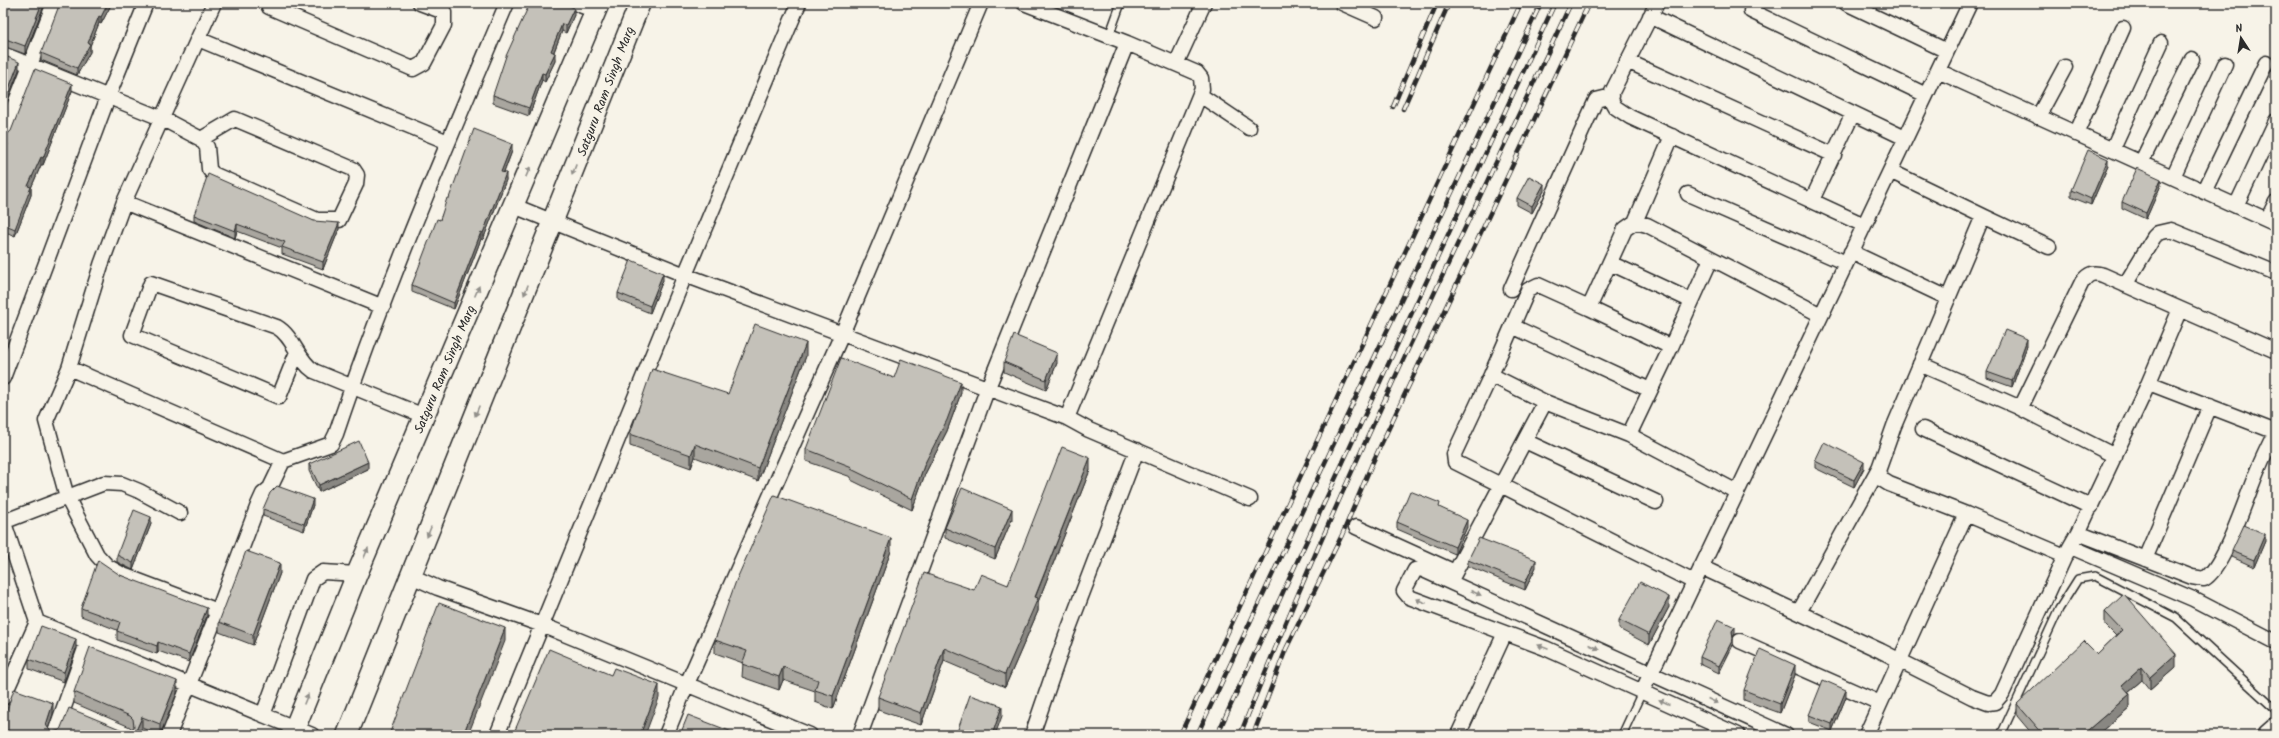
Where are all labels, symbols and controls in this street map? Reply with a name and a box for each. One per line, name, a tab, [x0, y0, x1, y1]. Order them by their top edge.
north arrow	[2221, 18, 2261, 58]
text: N	[2234, 20, 2244, 39]
street label: Satguru Ram Singh Marg	[572, 24, 641, 160]
one-way arrow	[571, 164, 577, 176]
one-way arrow	[525, 166, 531, 177]
one-way arrow	[475, 285, 481, 297]
one-way arrow	[523, 285, 529, 296]
street label: Satguru Ram Singh Marg	[409, 302, 482, 437]
one-way arrow	[474, 405, 480, 417]
one-way arrow	[425, 526, 431, 538]
one-way arrow	[363, 547, 369, 558]
one-way arrow	[1470, 590, 1481, 596]
one-way arrow	[1415, 597, 1427, 603]
one-way arrow	[1537, 644, 1548, 650]
one-way arrow	[1589, 644, 1600, 650]
one-way arrow	[304, 692, 310, 704]
one-way arrow	[1657, 698, 1669, 704]
one-way arrow	[1707, 698, 1718, 704]

